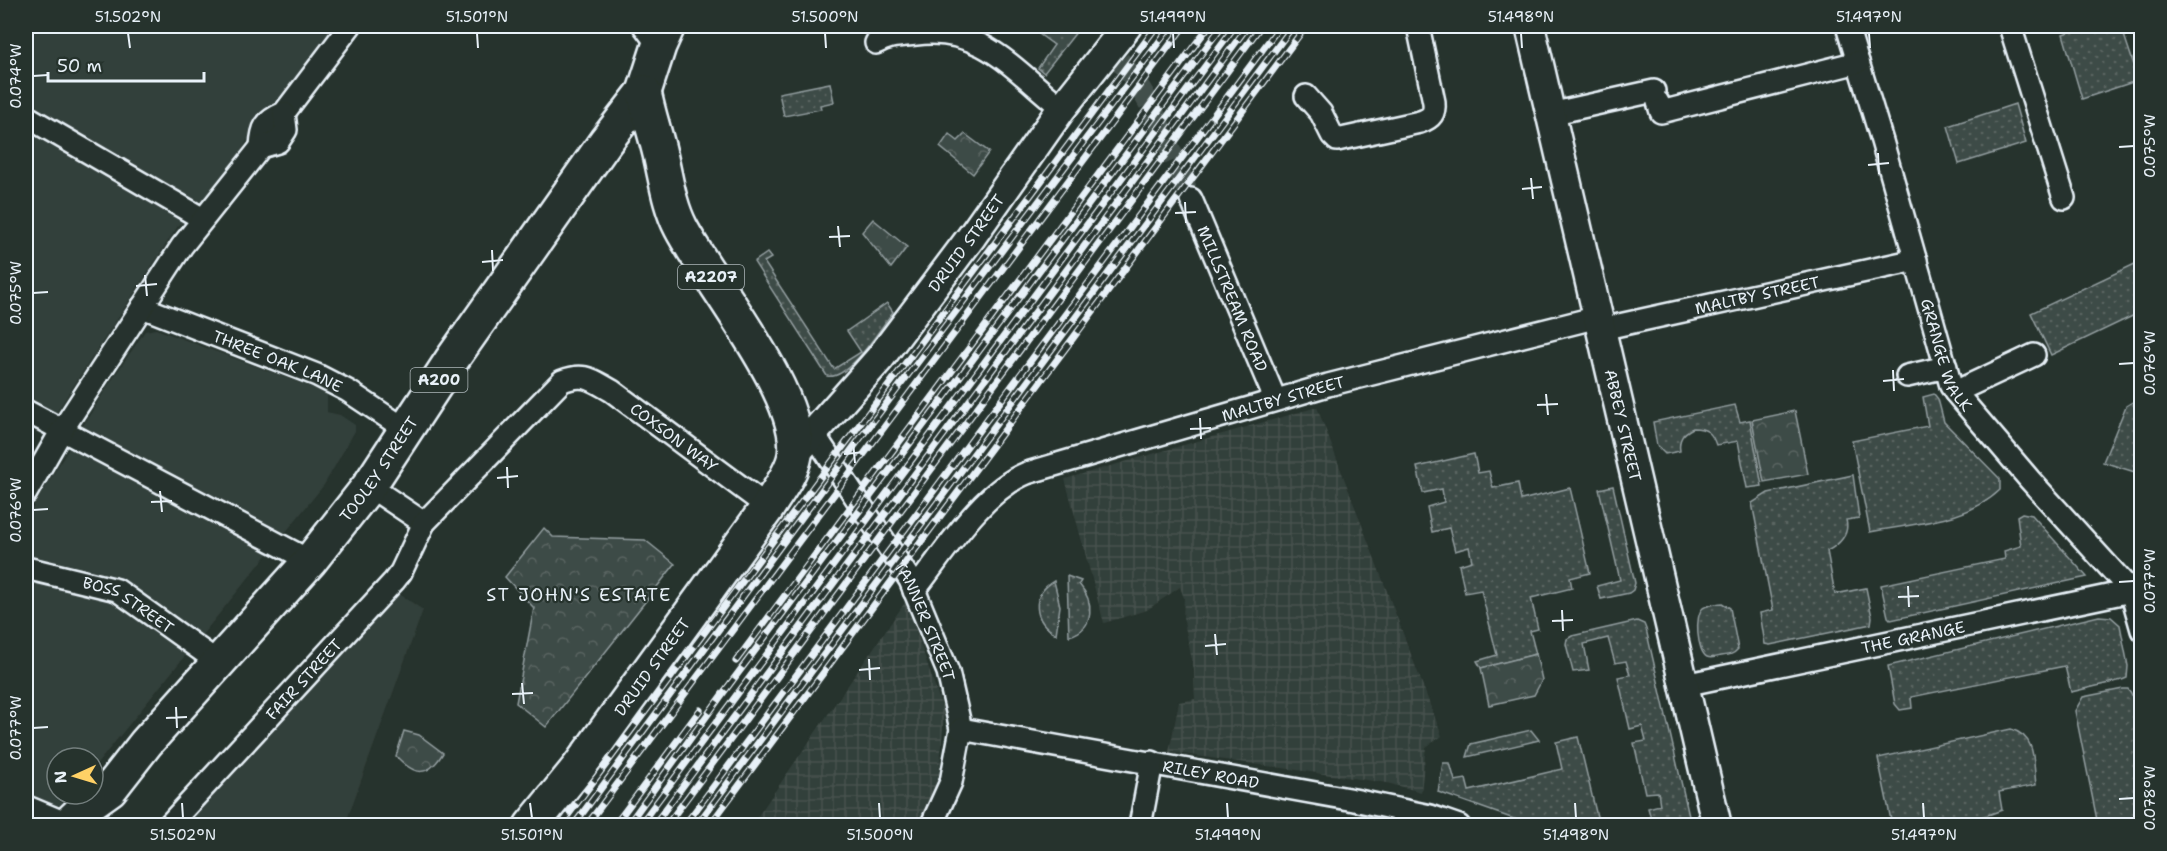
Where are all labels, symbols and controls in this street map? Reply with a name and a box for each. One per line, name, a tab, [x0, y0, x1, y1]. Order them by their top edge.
text: 51.502°N	[95, 7, 161, 27]
text: 51.501°N	[446, 7, 508, 27]
text: 51.500°N	[791, 7, 859, 27]
text: 51.499°N	[1140, 7, 1206, 27]
text: 51.498°N	[1488, 7, 1554, 27]
text: 51.497°N	[1836, 7, 1902, 27]
text: 0.074°W	[6, 43, 26, 109]
scale bar	[48, 45, 204, 83]
text: 50 m	[57, 54, 102, 78]
text: 0.075°W	[2140, 114, 2160, 178]
street label: DRUID STREET	[924, 190, 1009, 296]
street label: MILLSTREAM ROAD	[1192, 223, 1272, 375]
text: 0.075°W	[6, 261, 26, 325]
road number: A2207	[678, 265, 744, 289]
street label: MALTBY STREET	[1693, 271, 1822, 319]
street label: GRANGE WALK	[1916, 296, 1977, 416]
street label: THREE OAK LANE	[210, 326, 346, 397]
text: 0.076°W	[2140, 330, 2160, 396]
street label: ABBEY STREET	[1600, 367, 1646, 484]
road number: A200	[410, 368, 468, 392]
street label: MALTBY STREET	[1219, 371, 1347, 426]
street label: COXSON WAY	[626, 398, 722, 477]
street label: TOOLEY STREET	[335, 412, 423, 526]
text: 0.076°W	[6, 477, 26, 543]
text: 0.077°W	[2140, 548, 2160, 614]
street label: TANNER STREET	[889, 557, 960, 683]
street label: BOSS STREET	[81, 572, 178, 638]
district label: ST JOHN'S ESTATE	[486, 583, 672, 607]
street label: DRUID STREET	[610, 614, 695, 720]
street label: THE GRANGE	[1859, 616, 1967, 658]
street label: FAIR STREET	[261, 634, 347, 724]
text: 0.077°W	[6, 695, 26, 761]
north arrow	[45, 746, 105, 806]
street label: RILEY ROAD	[1161, 756, 1261, 794]
text: 0.078°W	[2140, 765, 2160, 831]
text: N	[50, 770, 71, 784]
text: 51.502°N	[150, 825, 216, 845]
text: 51.501°N	[501, 825, 563, 845]
text: 51.500°N	[846, 825, 914, 845]
text: 51.499°N	[1195, 825, 1261, 845]
text: 51.498°N	[1543, 825, 1609, 845]
text: 51.497°N	[1891, 825, 1957, 845]

